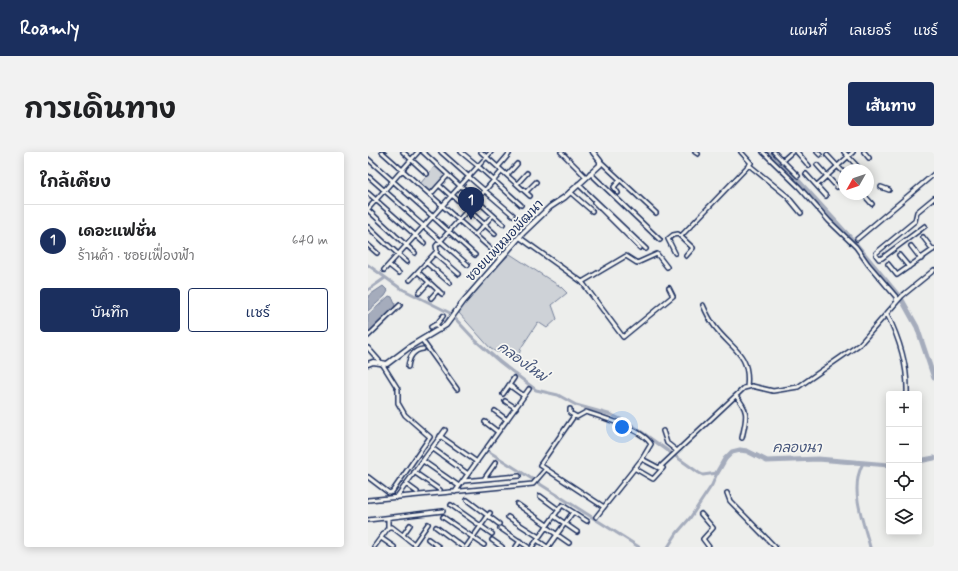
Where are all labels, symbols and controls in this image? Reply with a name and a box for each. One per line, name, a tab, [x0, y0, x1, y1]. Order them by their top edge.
text: Roamly	[20, 16, 79, 41]
text: แผนที่	[789, 22, 827, 40]
text: เลเยอร์	[849, 22, 891, 40]
text: แชร์	[913, 22, 938, 40]
button: เส้นทาง	[848, 82, 934, 126]
text: การเดินทาง	[24, 92, 176, 129]
north arrow	[838, 164, 874, 200]
text: ใกล้เคียง	[40, 171, 111, 193]
pin: 1	[458, 187, 484, 220]
street label: ซอยแพหมอพัฒนา	[462, 196, 548, 286]
text: เดอะแฟชั่น	[78, 222, 156, 242]
text: 1	[50, 232, 56, 249]
text: 640 m	[292, 232, 328, 249]
text: ร้านค้า · ซอยเฟื่องฟ้า	[78, 248, 195, 265]
button: บันทึก	[40, 288, 180, 332]
button: แชร์	[188, 288, 328, 332]
water label: คลองใหม่	[494, 337, 553, 388]
map controls	[886, 391, 922, 535]
button: +	[886, 391, 922, 427]
your location	[612, 417, 632, 437]
button: −	[886, 427, 922, 463]
water label: คลองนา	[772, 439, 822, 457]
button: locate	[886, 463, 922, 499]
button: layers	[886, 499, 922, 535]

